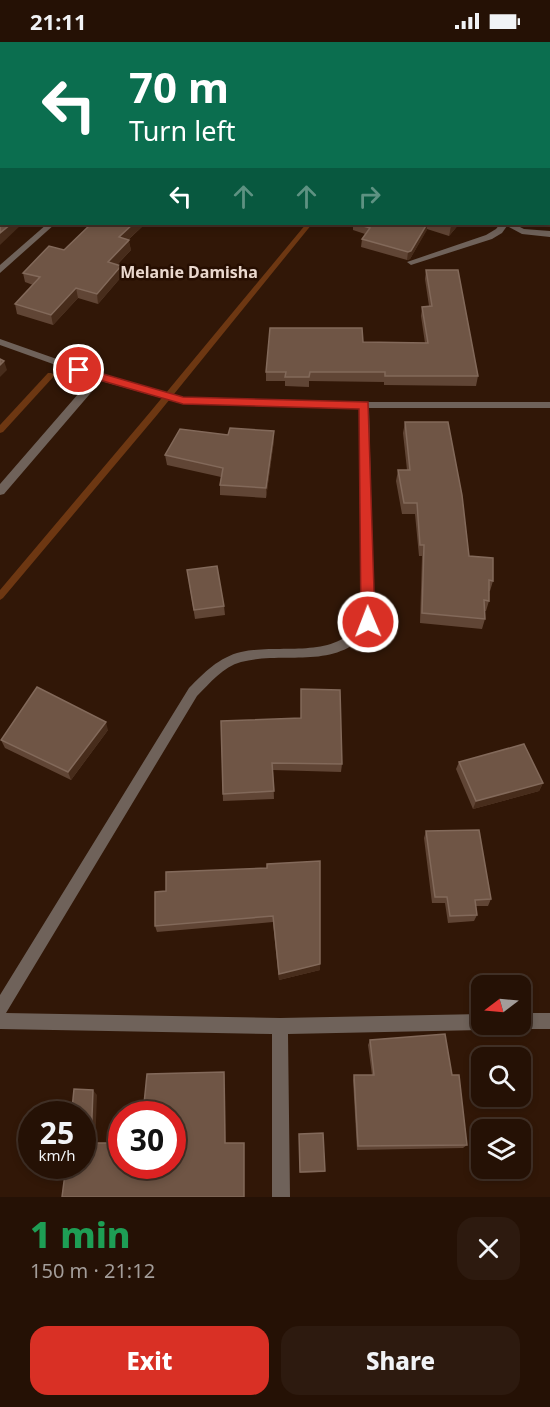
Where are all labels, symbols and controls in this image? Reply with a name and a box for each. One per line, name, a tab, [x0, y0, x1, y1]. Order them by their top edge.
text: 21:11	[30, 6, 87, 36]
text: 70 m	[129, 58, 229, 115]
icon: left	[30, 66, 108, 144]
text: Turn left	[129, 112, 235, 149]
icon: left	[164, 180, 197, 213]
icon: ahead	[227, 180, 260, 213]
icon: ahead	[290, 180, 323, 213]
icon: right	[353, 180, 386, 213]
district label: Melanie Damisha	[120, 261, 258, 283]
pin	[53, 344, 104, 395]
icon: arrive	[62, 353, 95, 386]
position arrow	[336, 590, 400, 654]
north arrow	[471, 975, 531, 1035]
map controls	[471, 975, 531, 1179]
button: search	[471, 1047, 531, 1107]
speed limit sign: 30	[108, 1101, 186, 1179]
text: 25	[40, 1112, 74, 1153]
button: layers	[471, 1119, 531, 1179]
text: km/h	[39, 1145, 75, 1165]
text: 1 min	[30, 1210, 131, 1259]
button: close	[457, 1217, 520, 1280]
text: 150 m · 21:12	[30, 1257, 155, 1284]
button: Exit	[30, 1326, 269, 1395]
button: Share	[281, 1326, 520, 1395]

